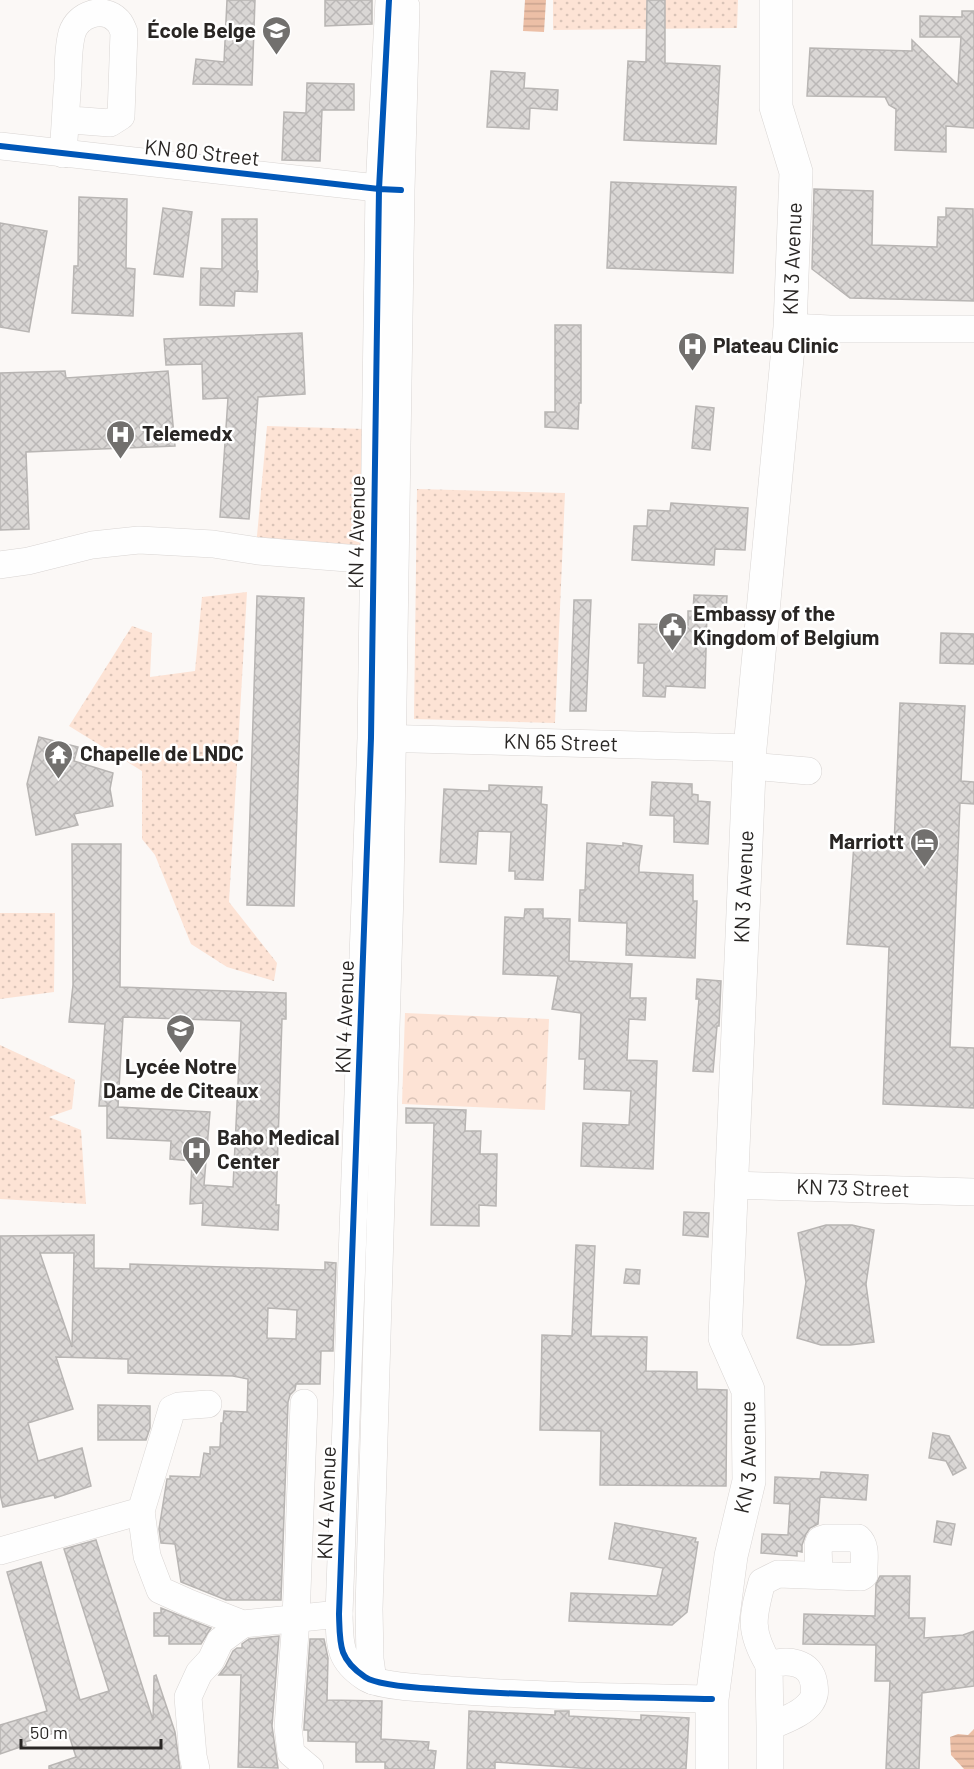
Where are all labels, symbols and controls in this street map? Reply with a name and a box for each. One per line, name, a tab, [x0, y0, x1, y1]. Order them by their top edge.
school or university icon: École Belge	[261, 15, 293, 57]
place label: École Belge	[147, 17, 256, 42]
street label: KN 80 Street	[143, 133, 261, 170]
street label: KN 3 Avenue	[776, 202, 806, 316]
hospital icon: Plateau Clinic	[676, 330, 708, 372]
place label: Plateau Clinic	[713, 332, 839, 357]
hospital icon: Telemedx	[105, 418, 137, 460]
place label: Telemedx	[142, 420, 233, 445]
street label: KN 4 Avenue	[342, 475, 369, 589]
place label: Embassy of the Kingdom of Belgium	[693, 600, 879, 649]
public building icon: Embassy of the Kingdom of Belgium	[656, 610, 688, 652]
street label: KN 65 Street	[503, 727, 619, 755]
temple icon: Chapelle de LNDC	[43, 738, 75, 780]
place label: Chapelle de LNDC	[80, 740, 244, 765]
hotel icon: Marriott	[909, 826, 941, 868]
place label: Marriott	[829, 828, 904, 853]
street label: KN 3 Avenue	[728, 830, 758, 944]
street label: KN 4 Avenue	[329, 960, 358, 1074]
school or university icon: Lycée Notre Dame de Citeaux	[165, 1012, 197, 1054]
place label: Lycée Notre Dame de Citeaux	[103, 1053, 259, 1102]
place label: Baho Medical Center	[217, 1124, 340, 1173]
hospital icon: Baho Medical Center	[180, 1134, 212, 1176]
street label: KN 73 Street	[796, 1173, 910, 1201]
street label: KN 3 Avenue	[728, 1401, 760, 1516]
street label: KN 4 Avenue	[311, 1446, 340, 1560]
scale bar	[21, 1712, 160, 1750]
text: 50 m	[30, 1721, 68, 1743]

